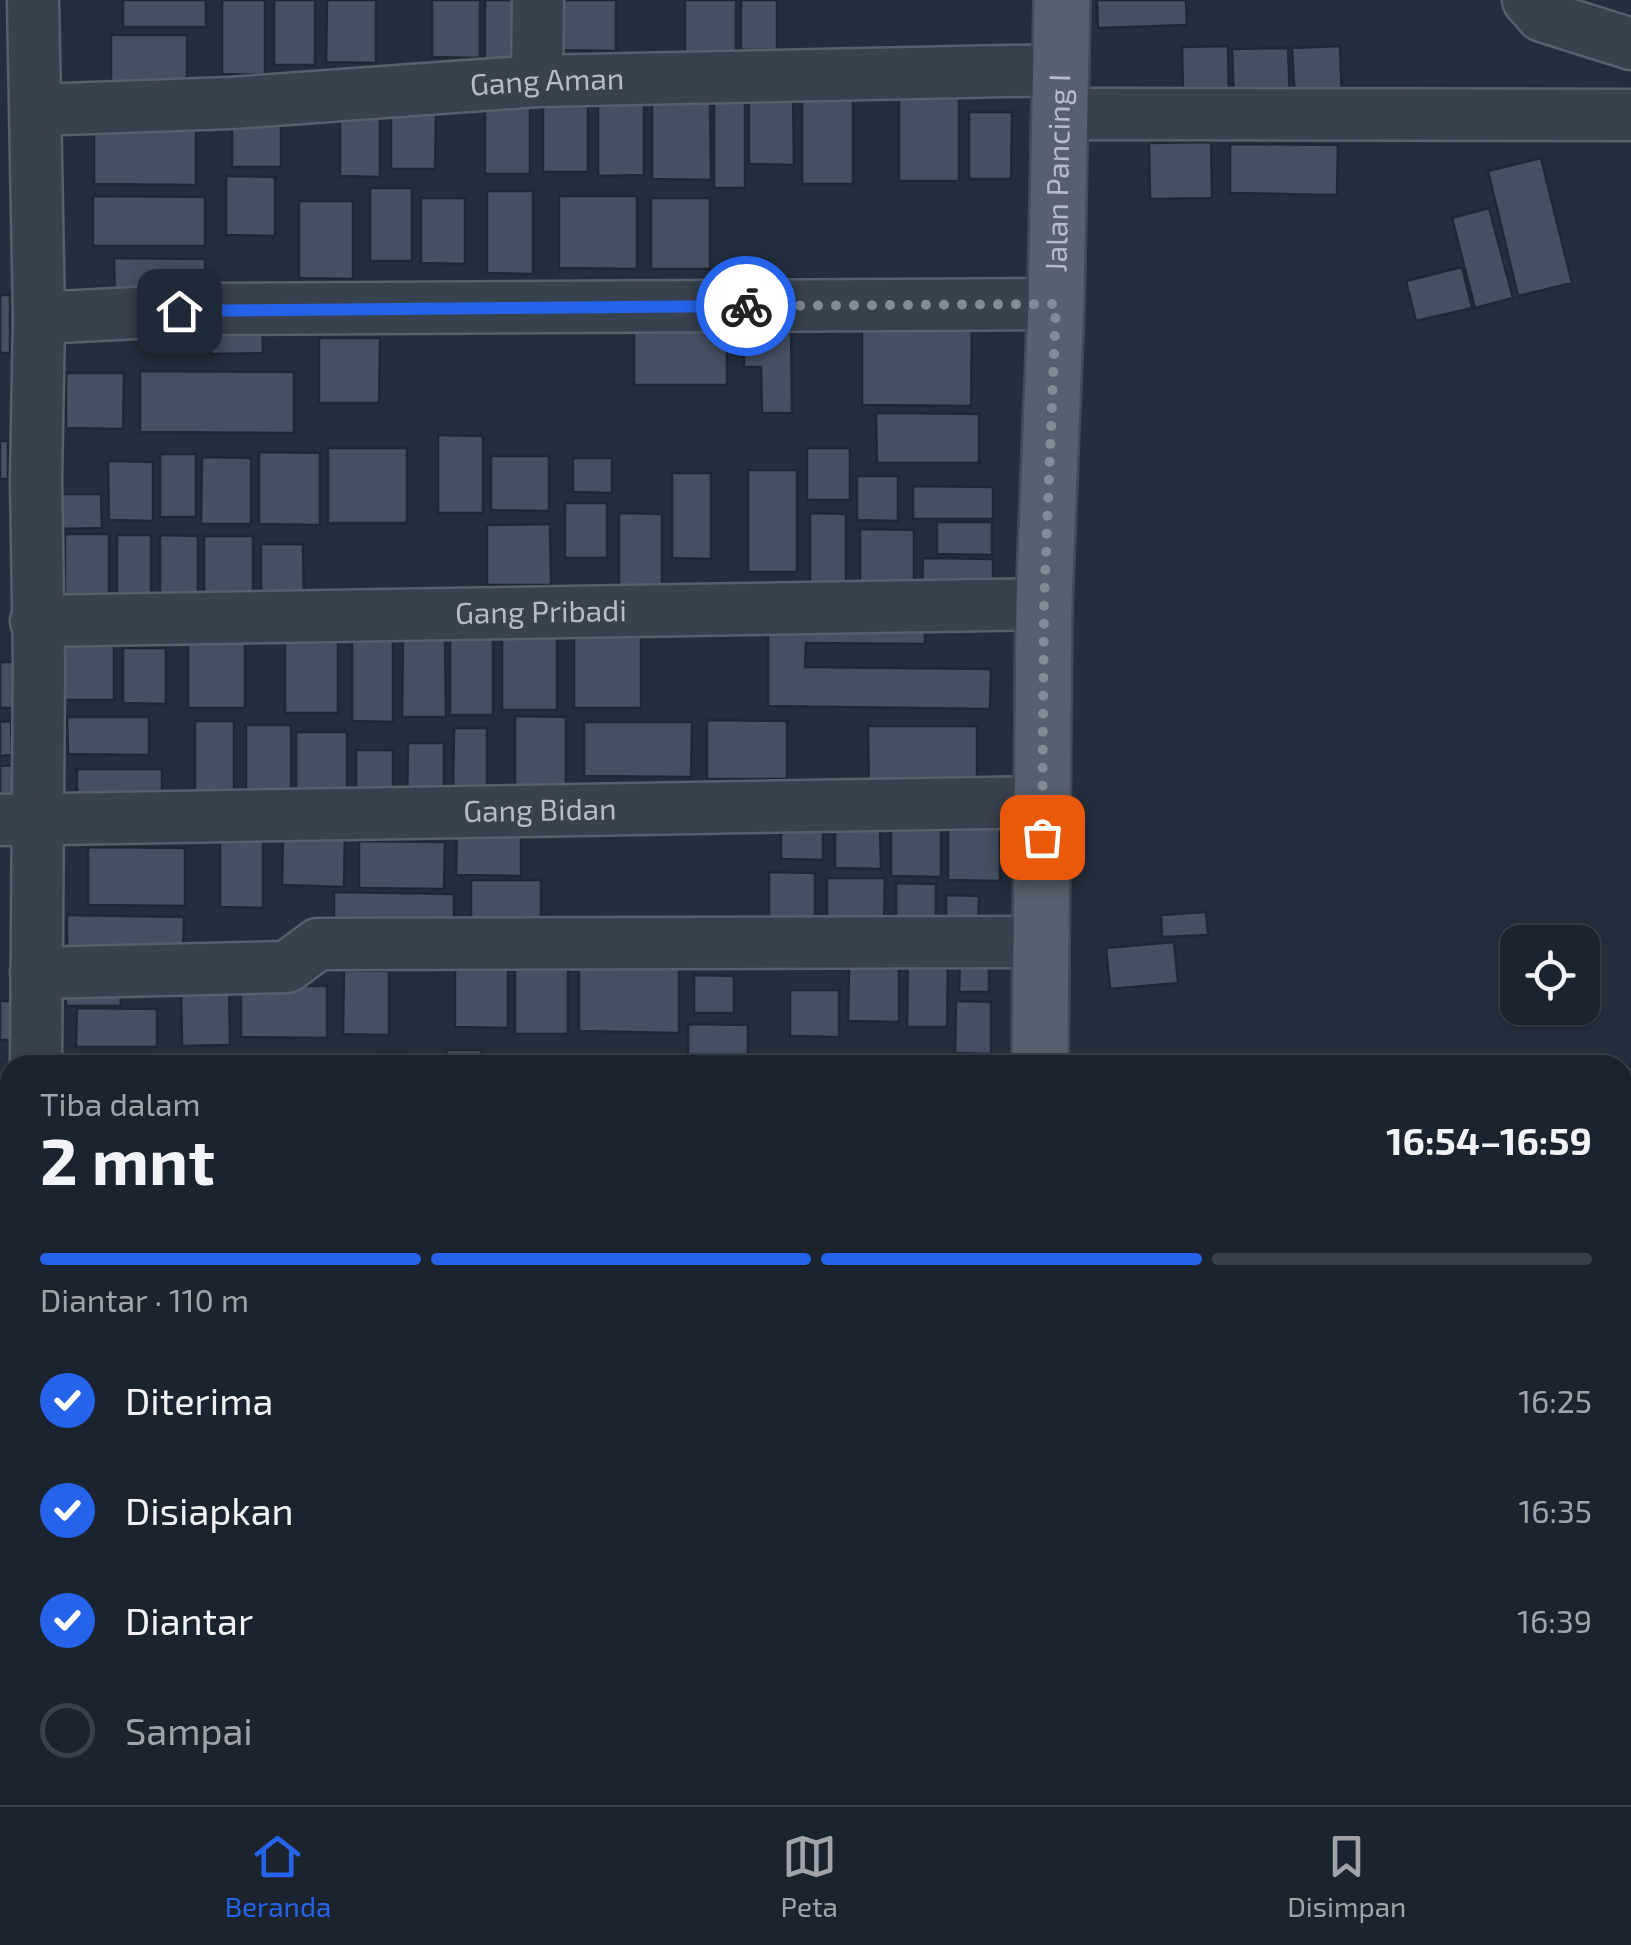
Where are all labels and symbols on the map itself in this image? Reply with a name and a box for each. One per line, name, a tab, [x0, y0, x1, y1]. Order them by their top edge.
street label: Gang Aman	[469, 59, 625, 102]
street label: Jalan Pancing I	[1037, 74, 1077, 273]
courier	[696, 256, 796, 356]
pin	[137, 269, 222, 354]
street label: Gang Pribadi	[455, 591, 627, 630]
street label: Gang Bidan	[463, 789, 617, 828]
pin	[1000, 795, 1085, 880]

